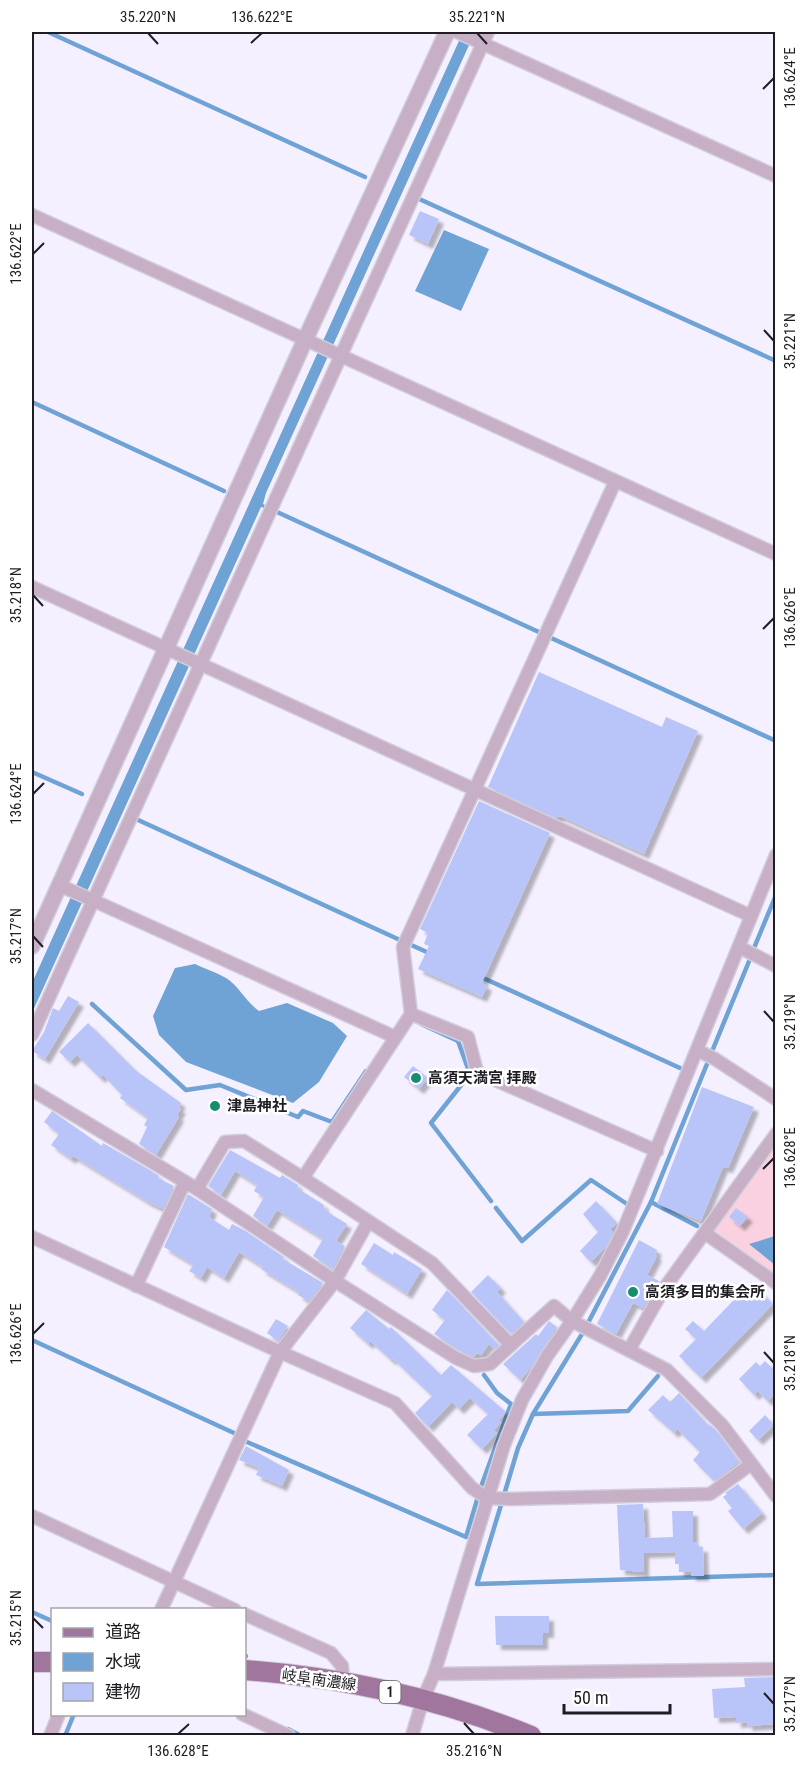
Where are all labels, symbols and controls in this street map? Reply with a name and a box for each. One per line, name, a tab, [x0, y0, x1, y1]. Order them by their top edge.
text: 35.220°N	[120, 8, 176, 26]
text: 136.622°E	[231, 8, 293, 26]
text: 35.221°N	[449, 8, 505, 26]
text: 136.624°E	[781, 47, 799, 109]
text: 136.622°E	[7, 223, 25, 285]
text: 35.221°N	[781, 313, 799, 369]
text: 35.218°N	[7, 567, 25, 623]
text: 136.626°E	[781, 587, 799, 649]
text: 136.624°E	[7, 763, 25, 825]
text: 35.217°N	[7, 908, 25, 964]
text: 35.219°N	[781, 994, 799, 1050]
place label: 高須天満宮 拝殿	[428, 1069, 536, 1087]
marker: 高須天満宮 拝殿	[409, 1071, 423, 1085]
place label: 津島神社	[227, 1097, 287, 1115]
marker: 津島神社	[208, 1099, 222, 1113]
text: 136.628°E	[781, 1127, 799, 1189]
place label: 高須多目的集会所	[645, 1283, 765, 1301]
marker: 高須多目的集会所	[626, 1285, 640, 1299]
text: 136.626°E	[7, 1303, 25, 1365]
text: 35.218°N	[781, 1335, 799, 1391]
text: 35.215°N	[7, 1590, 25, 1646]
legend	[51, 1608, 246, 1716]
text: 道路	[105, 1621, 141, 1642]
text: 水域	[105, 1651, 141, 1672]
street label: 岐阜南濃線	[281, 1666, 357, 1694]
text: 35.217°N	[781, 1676, 799, 1732]
scale bar	[564, 1677, 670, 1715]
text: 建物	[105, 1681, 141, 1702]
road number: 1	[380, 1681, 400, 1703]
text: 50 m	[573, 1687, 608, 1708]
text: 136.628°E	[147, 1742, 209, 1760]
text: 35.216°N	[446, 1742, 502, 1760]

